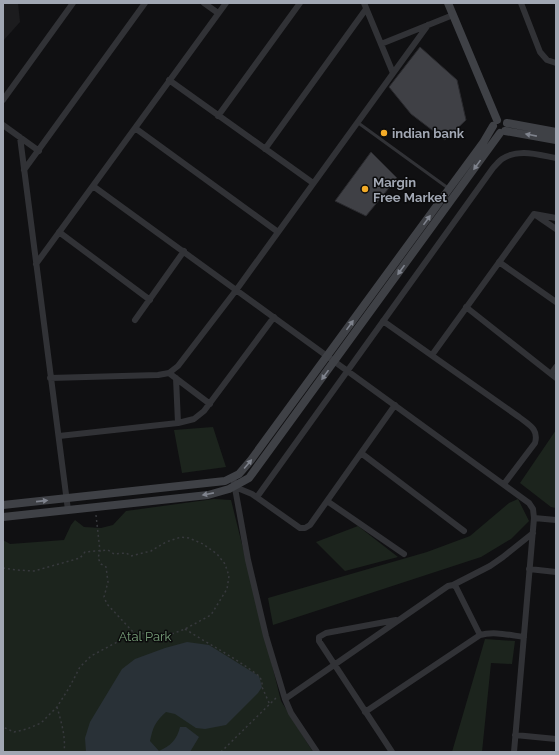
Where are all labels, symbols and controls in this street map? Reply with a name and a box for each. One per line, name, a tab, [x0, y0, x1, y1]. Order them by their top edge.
place label: indian bank	[392, 126, 465, 141]
marker: indian bank	[379, 128, 389, 138]
one-way arrow	[525, 132, 537, 138]
one-way arrow	[473, 159, 482, 170]
place label: Margin Free Market	[373, 175, 447, 205]
marker: Margin Free Market	[360, 184, 370, 194]
one-way arrow	[422, 215, 430, 225]
one-way arrow	[397, 264, 405, 275]
one-way arrow	[346, 319, 354, 330]
one-way arrow	[321, 370, 329, 380]
one-way arrow	[244, 458, 253, 469]
one-way arrow	[202, 491, 215, 497]
one-way arrow	[36, 498, 48, 504]
park label: Atal Park	[119, 629, 172, 644]

